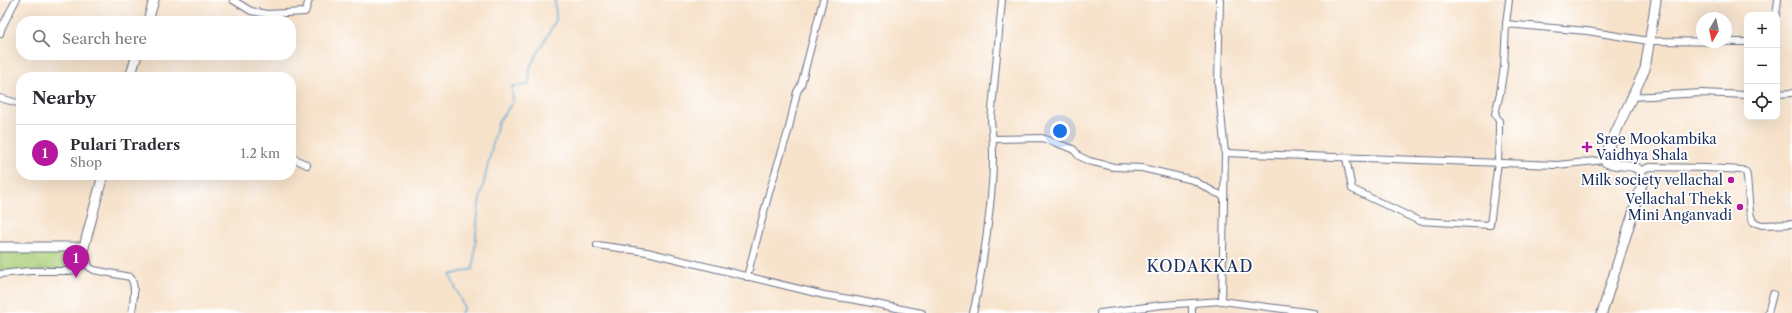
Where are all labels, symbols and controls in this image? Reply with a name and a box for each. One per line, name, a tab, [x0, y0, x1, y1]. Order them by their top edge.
north arrow	[1696, 12, 1732, 48]
map controls	[1744, 12, 1780, 120]
button: +	[1744, 12, 1780, 48]
search box	[16, 16, 296, 60]
icon: search	[30, 27, 52, 49]
text: Search here	[62, 29, 147, 48]
button: −	[1744, 48, 1780, 84]
button: locate	[1744, 84, 1780, 120]
text: Nearby	[32, 88, 96, 108]
your location	[1050, 121, 1070, 141]
place label: Sree Mookambika Vaidhya Shala	[1595, 130, 1717, 164]
text: Pulari Traders	[70, 135, 180, 154]
marker: Sree Mookambika Vaidhya Shala	[1581, 141, 1593, 153]
text: 1	[42, 145, 48, 161]
text: 1.2 km	[241, 145, 280, 161]
text: Shop	[70, 154, 102, 170]
place label: Milk society vellachal	[1581, 171, 1723, 189]
marker: Milk society vellachal	[1726, 175, 1736, 185]
place label: Vellachal Thekk Mini Anganvadi	[1624, 190, 1733, 224]
marker: Vellachal Thekk Mini Anganvadi	[1735, 202, 1745, 212]
pin: 1	[63, 245, 89, 278]
district label: KODAKKAD	[1147, 256, 1253, 276]

